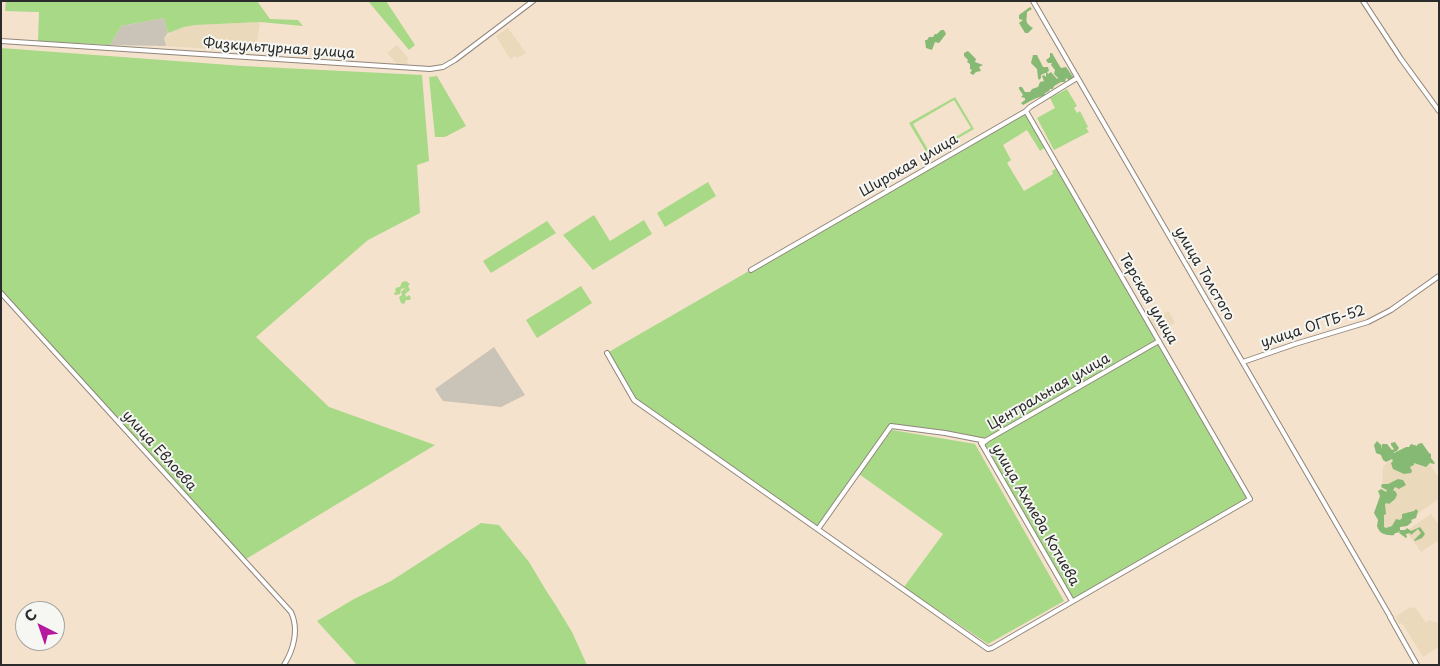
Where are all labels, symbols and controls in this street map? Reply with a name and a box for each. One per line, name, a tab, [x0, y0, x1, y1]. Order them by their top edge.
street label: Физкультурная улица	[203, 35, 355, 63]
street label: Широкая улица	[857, 131, 961, 201]
street label: улица Толстого	[1170, 224, 1238, 324]
street label: Терская улица	[1115, 251, 1181, 347]
street label: улица ОГТБ-52	[1259, 302, 1367, 352]
street label: Центральная улица	[985, 350, 1113, 434]
street label: улица Евлоева	[118, 407, 200, 495]
street label: улица Ахмеда Котиева	[987, 441, 1083, 589]
north arrow	[15, 601, 65, 651]
text: С	[20, 604, 41, 626]

